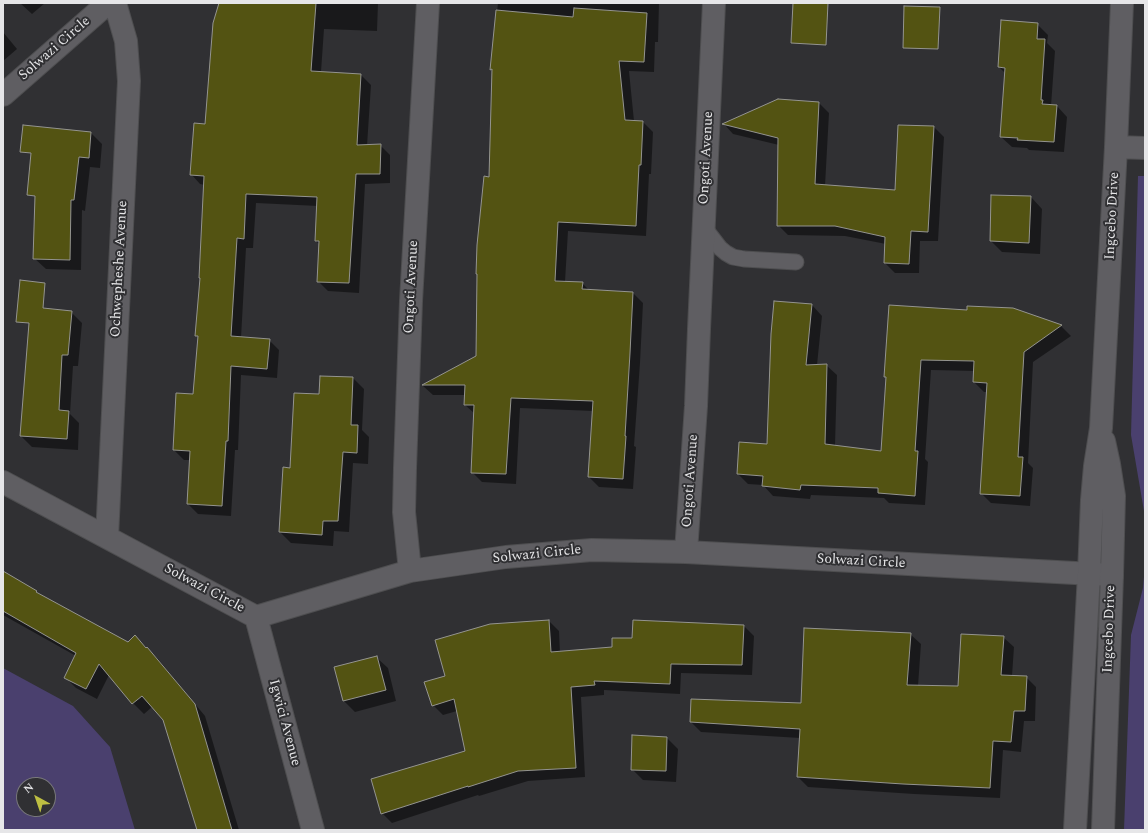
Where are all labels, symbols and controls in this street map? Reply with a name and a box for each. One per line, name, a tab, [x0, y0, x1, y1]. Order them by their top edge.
street label: Solwazi Circle	[16, 13, 94, 85]
street label: Ongoti Avenue	[696, 111, 718, 205]
street label: Ingcebo Drive	[1102, 172, 1124, 260]
street label: Ochwepheshe Avenue	[108, 200, 132, 338]
street label: Ongoti Avenue	[401, 240, 423, 334]
street label: Ongoti Avenue	[679, 434, 703, 528]
street label: Solwazi Circle	[492, 542, 582, 568]
street label: Solwazi Circle	[816, 551, 906, 573]
street label: Solwazi Circle	[161, 561, 247, 617]
street label: Ingcebo Drive	[1100, 585, 1120, 673]
street label: Igwici Avenue	[264, 678, 304, 768]
north arrow	[16, 777, 56, 817]
text: N	[20, 779, 38, 798]

